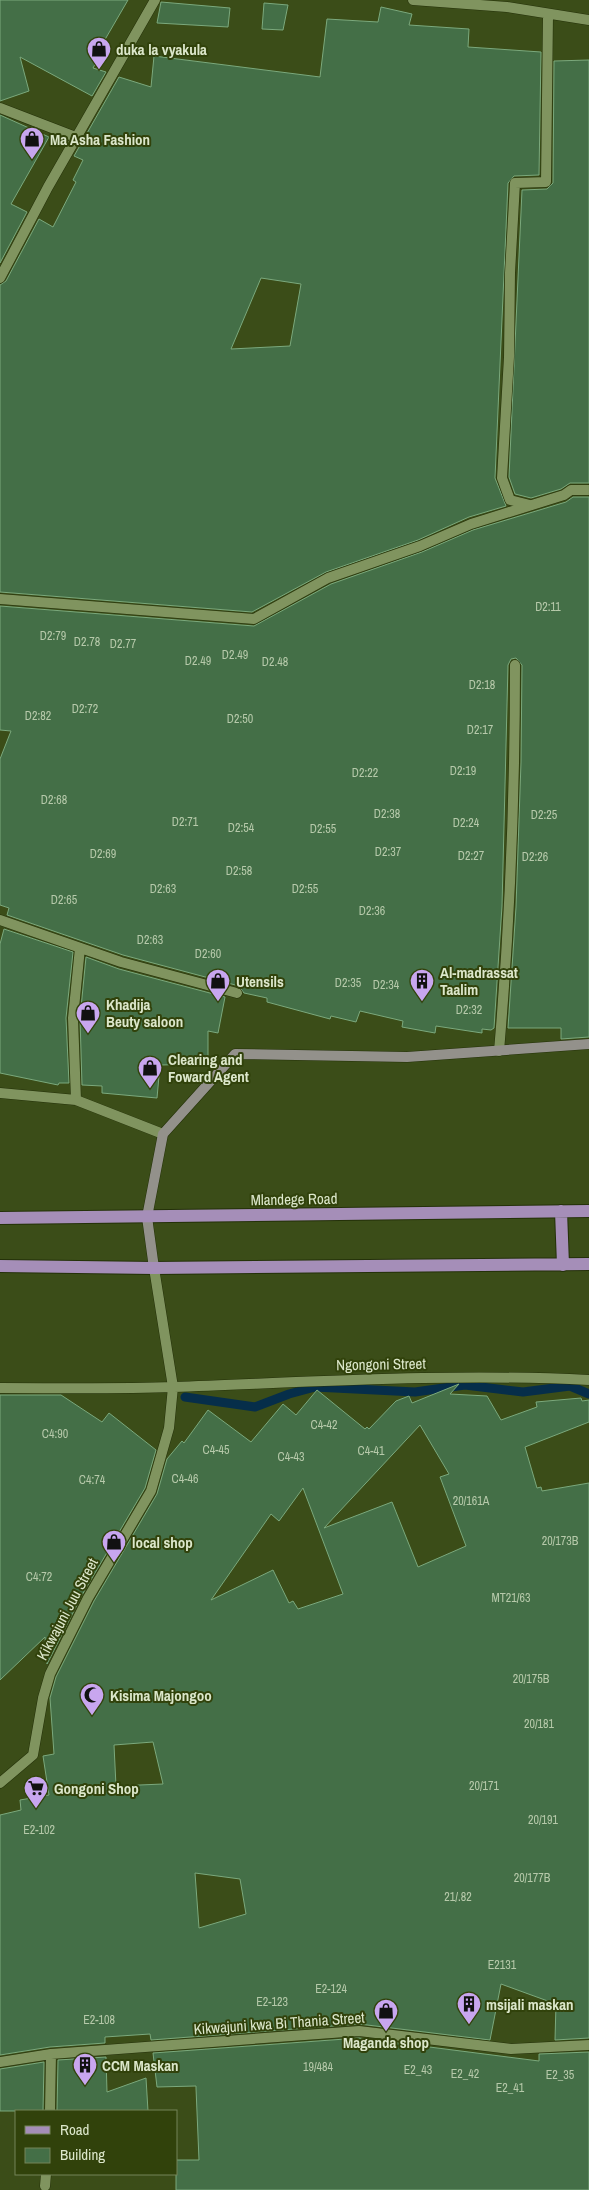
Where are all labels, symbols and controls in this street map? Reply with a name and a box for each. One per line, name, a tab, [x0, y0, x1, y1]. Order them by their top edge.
shop icon: duka la vyakula	[86, 36, 112, 70]
place label: duka la vyakula	[116, 39, 207, 60]
shop icon: Ma Asha Fashion	[19, 126, 45, 160]
place label: Ma Asha Fashion	[50, 129, 150, 150]
house number: D2:11	[535, 599, 561, 615]
house number: D2:79	[40, 628, 66, 644]
house number: D2.78	[74, 634, 100, 650]
house number: D2.77	[110, 636, 137, 652]
house number: D2.49	[222, 647, 248, 663]
house number: D2.49	[185, 653, 211, 669]
house number: D2.48	[262, 654, 288, 670]
house number: D2:18	[469, 677, 495, 693]
house number: D2:72	[72, 701, 98, 717]
house number: D2:82	[25, 708, 51, 724]
house number: D2:50	[227, 711, 253, 727]
house number: D2:17	[467, 722, 494, 738]
house number: D2:19	[450, 763, 476, 779]
house number: D2:22	[352, 765, 378, 781]
house number: D2:68	[41, 792, 67, 808]
house number: D2:38	[374, 806, 400, 822]
house number: D2:25	[531, 807, 558, 823]
house number: D2:71	[172, 814, 199, 830]
house number: D2:24	[453, 815, 480, 831]
house number: D2:54	[228, 820, 255, 836]
house number: D2:55	[310, 821, 337, 837]
house number: D2:37	[375, 844, 402, 860]
house number: D2:69	[90, 846, 116, 862]
house number: D2:27	[458, 848, 485, 864]
house number: D2:26	[522, 849, 548, 865]
house number: D2:58	[226, 863, 252, 879]
house number: D2:63	[150, 881, 176, 897]
house number: D2:55	[292, 881, 319, 897]
house number: D2:65	[51, 892, 78, 908]
house number: D2:36	[359, 903, 385, 919]
house number: D2:63	[137, 932, 163, 948]
house number: D2:60	[195, 946, 221, 962]
place label: Al-madrassat Taalim	[440, 962, 518, 1000]
shop icon: Utensils	[205, 968, 231, 1002]
building icon: Al-madrassat Taalim	[409, 968, 435, 1002]
place label: Utensils	[236, 971, 284, 992]
house number: D2:35	[335, 975, 362, 991]
house number: D2:34	[373, 977, 400, 993]
place label: Khadija Beuty saloon	[106, 994, 183, 1032]
shop icon: Khadija Beuty saloon	[75, 1000, 101, 1034]
house number: D2:32	[456, 1002, 482, 1018]
place label: Clearing and Foward Agent	[168, 1049, 249, 1087]
shop icon: Clearing and Foward Agent	[137, 1055, 163, 1089]
street label: Mlandege Road	[250, 1188, 338, 1210]
street label: Ngongoni Street	[336, 1353, 427, 1375]
house number: C4-42	[311, 1417, 337, 1433]
house number: C4:90	[42, 1426, 68, 1442]
house number: C4-45	[203, 1442, 230, 1458]
house number: C4-41	[358, 1443, 385, 1459]
house number: C4-43	[278, 1449, 304, 1465]
house number: C4-46	[172, 1471, 198, 1487]
house number: C4:74	[79, 1472, 106, 1488]
house number: 20/161A	[453, 1493, 490, 1509]
shop icon: local shop	[101, 1529, 127, 1563]
place label: local shop	[132, 1532, 193, 1553]
house number: 20/173B	[542, 1533, 579, 1549]
street label: Kikwajuni Juu Street	[31, 1554, 103, 1664]
house number: C4:72	[26, 1569, 52, 1585]
house number: MT21/63	[492, 1590, 530, 1606]
house number: 20/175B	[513, 1671, 550, 1687]
mosque icon: Kisima Majongoo	[79, 1682, 105, 1716]
place label: Kisima Majongoo	[110, 1685, 212, 1706]
house number: 20/181	[524, 1716, 555, 1732]
supermarket icon: Gongoni Shop	[23, 1775, 49, 1809]
place label: Gongoni Shop	[54, 1778, 139, 1799]
house number: 20/171	[469, 1778, 500, 1794]
house number: 20/191	[528, 1812, 559, 1828]
house number: E2-102	[23, 1822, 55, 1838]
house number: 20/177B	[514, 1870, 551, 1886]
house number: 21/.82	[444, 1889, 472, 1905]
house number: E2131	[488, 1957, 517, 1973]
house number: E2-124	[315, 1981, 347, 1997]
building icon: msijali maskan	[456, 1991, 482, 2025]
house number: E2-123	[256, 1994, 288, 2010]
place label: msijali maskan	[486, 1994, 574, 2015]
shop icon: Maganda shop	[373, 1998, 399, 2032]
street label: Kikwajuni kwa Bi Thania Street	[193, 2007, 366, 2039]
house number: E2-108	[83, 2012, 115, 2028]
place label: Maganda shop	[343, 2032, 429, 2053]
building icon: CCM Maskan	[72, 2052, 98, 2086]
place label: CCM Maskan	[102, 2055, 179, 2076]
house number: 19/484	[303, 2059, 334, 2075]
house number: E2_43	[404, 2062, 432, 2078]
house number: E2_42	[451, 2066, 479, 2082]
house number: E2_35	[546, 2067, 575, 2083]
house number: E2_41	[496, 2080, 525, 2096]
legend	[15, 2110, 178, 2175]
text: Road	[60, 2119, 89, 2140]
text: Building	[60, 2144, 105, 2165]

